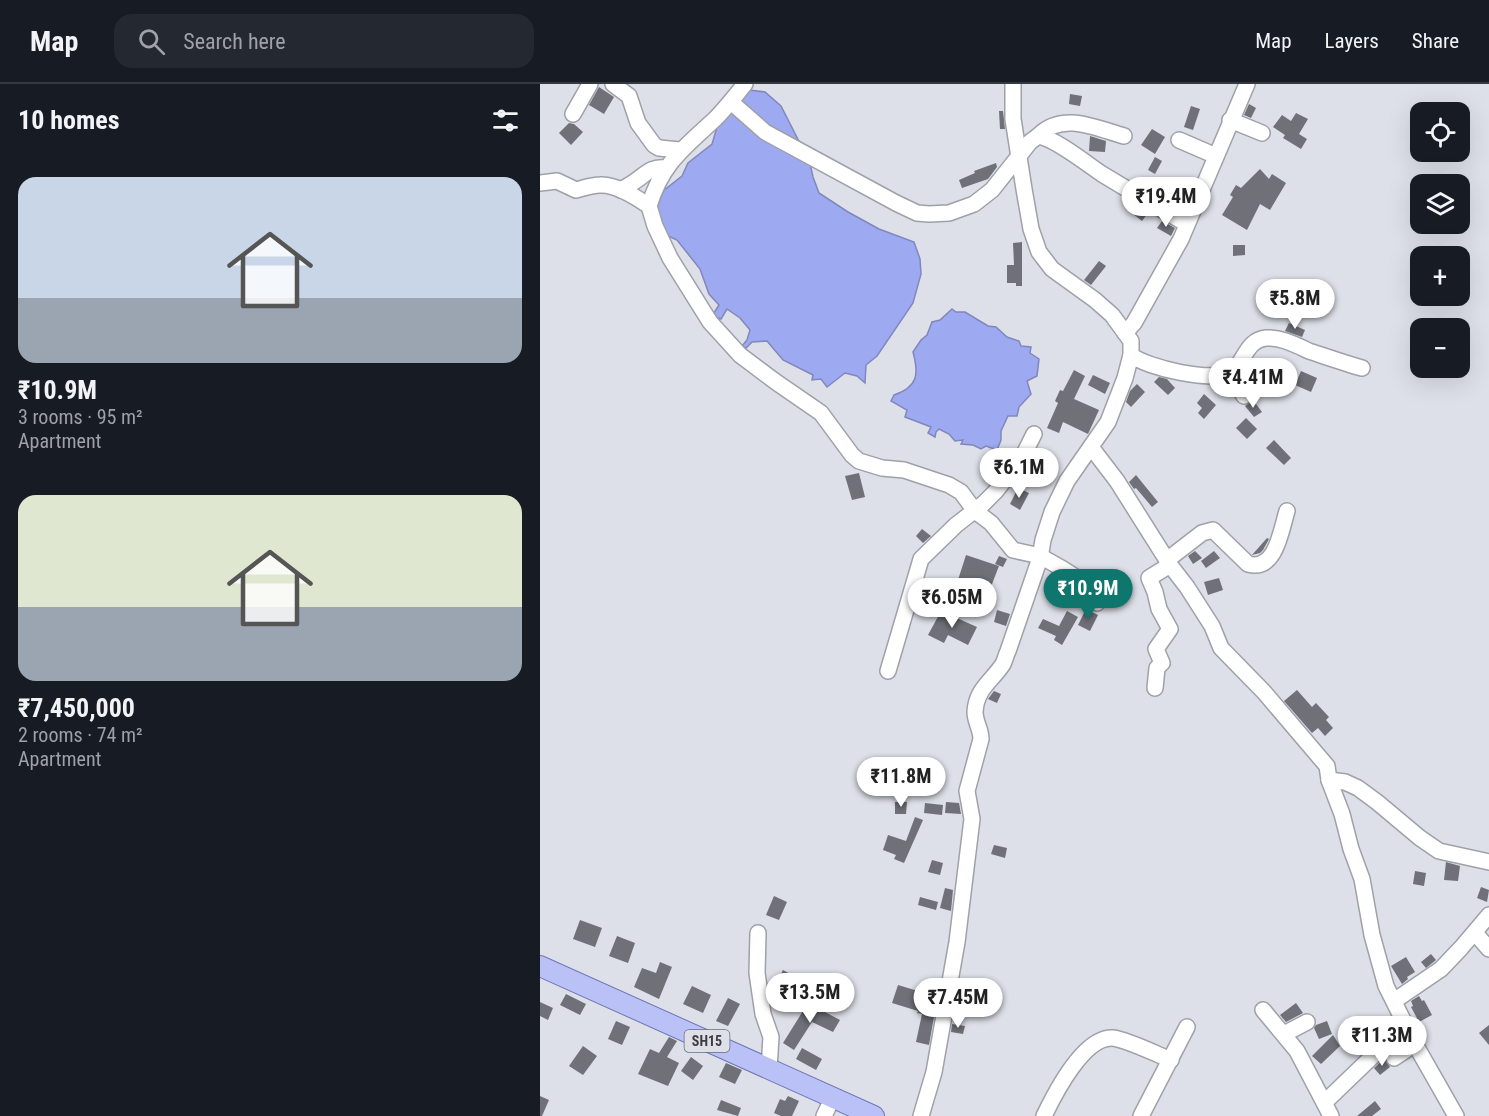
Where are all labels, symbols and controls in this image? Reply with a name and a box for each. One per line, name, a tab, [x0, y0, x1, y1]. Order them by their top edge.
search box	[114, 14, 534, 68]
text: Map	[30, 25, 78, 58]
icon: search	[135, 25, 168, 58]
text: Search here	[183, 29, 286, 54]
text: Map	[1255, 29, 1292, 53]
text: Layers	[1325, 29, 1379, 53]
text: Share	[1412, 29, 1459, 53]
map controls	[1410, 102, 1470, 378]
button: locate	[1410, 102, 1470, 162]
icon: filters	[489, 104, 522, 137]
text: 10 homes	[18, 105, 120, 135]
button: layers	[1410, 174, 1470, 234]
pin: ₹19.4M	[1117, 177, 1215, 228]
text: ₹19.4M	[1136, 184, 1196, 208]
icon: home	[216, 216, 324, 324]
button: +	[1410, 246, 1470, 306]
pin: ₹5.8M	[1253, 279, 1337, 330]
text: ₹5.8M	[1270, 286, 1320, 310]
button: −	[1410, 318, 1470, 378]
pin: ₹4.41M	[1204, 358, 1302, 409]
text: ₹4.41M	[1223, 365, 1283, 389]
text: ₹10.9M	[18, 375, 97, 405]
text: 3 rooms · 95 m²	[18, 405, 143, 429]
text: Apartment	[18, 429, 102, 453]
pin: ₹6.1M	[977, 448, 1061, 499]
text: ₹6.1M	[994, 455, 1044, 479]
icon: home	[216, 534, 324, 642]
pin: ₹10.9M	[1039, 569, 1137, 620]
text: ₹10.9M	[1058, 576, 1118, 600]
pin: ₹6.05M	[903, 578, 1001, 629]
text: ₹6.05M	[922, 585, 982, 609]
text: ₹7,450,000	[18, 693, 135, 723]
text: 2 rooms · 74 m²	[18, 723, 143, 747]
text: Apartment	[18, 747, 102, 771]
pin: ₹11.8M	[852, 757, 950, 808]
text: ₹11.8M	[871, 764, 931, 788]
pin: ₹13.5M	[761, 973, 859, 1024]
pin: ₹7.45M	[909, 978, 1007, 1029]
text: ₹13.5M	[780, 980, 840, 1004]
text: ₹7.45M	[928, 985, 988, 1009]
pin: ₹11.3M	[1333, 1016, 1431, 1067]
text: ₹11.3M	[1352, 1023, 1412, 1047]
road number: SH15	[684, 1030, 730, 1052]

